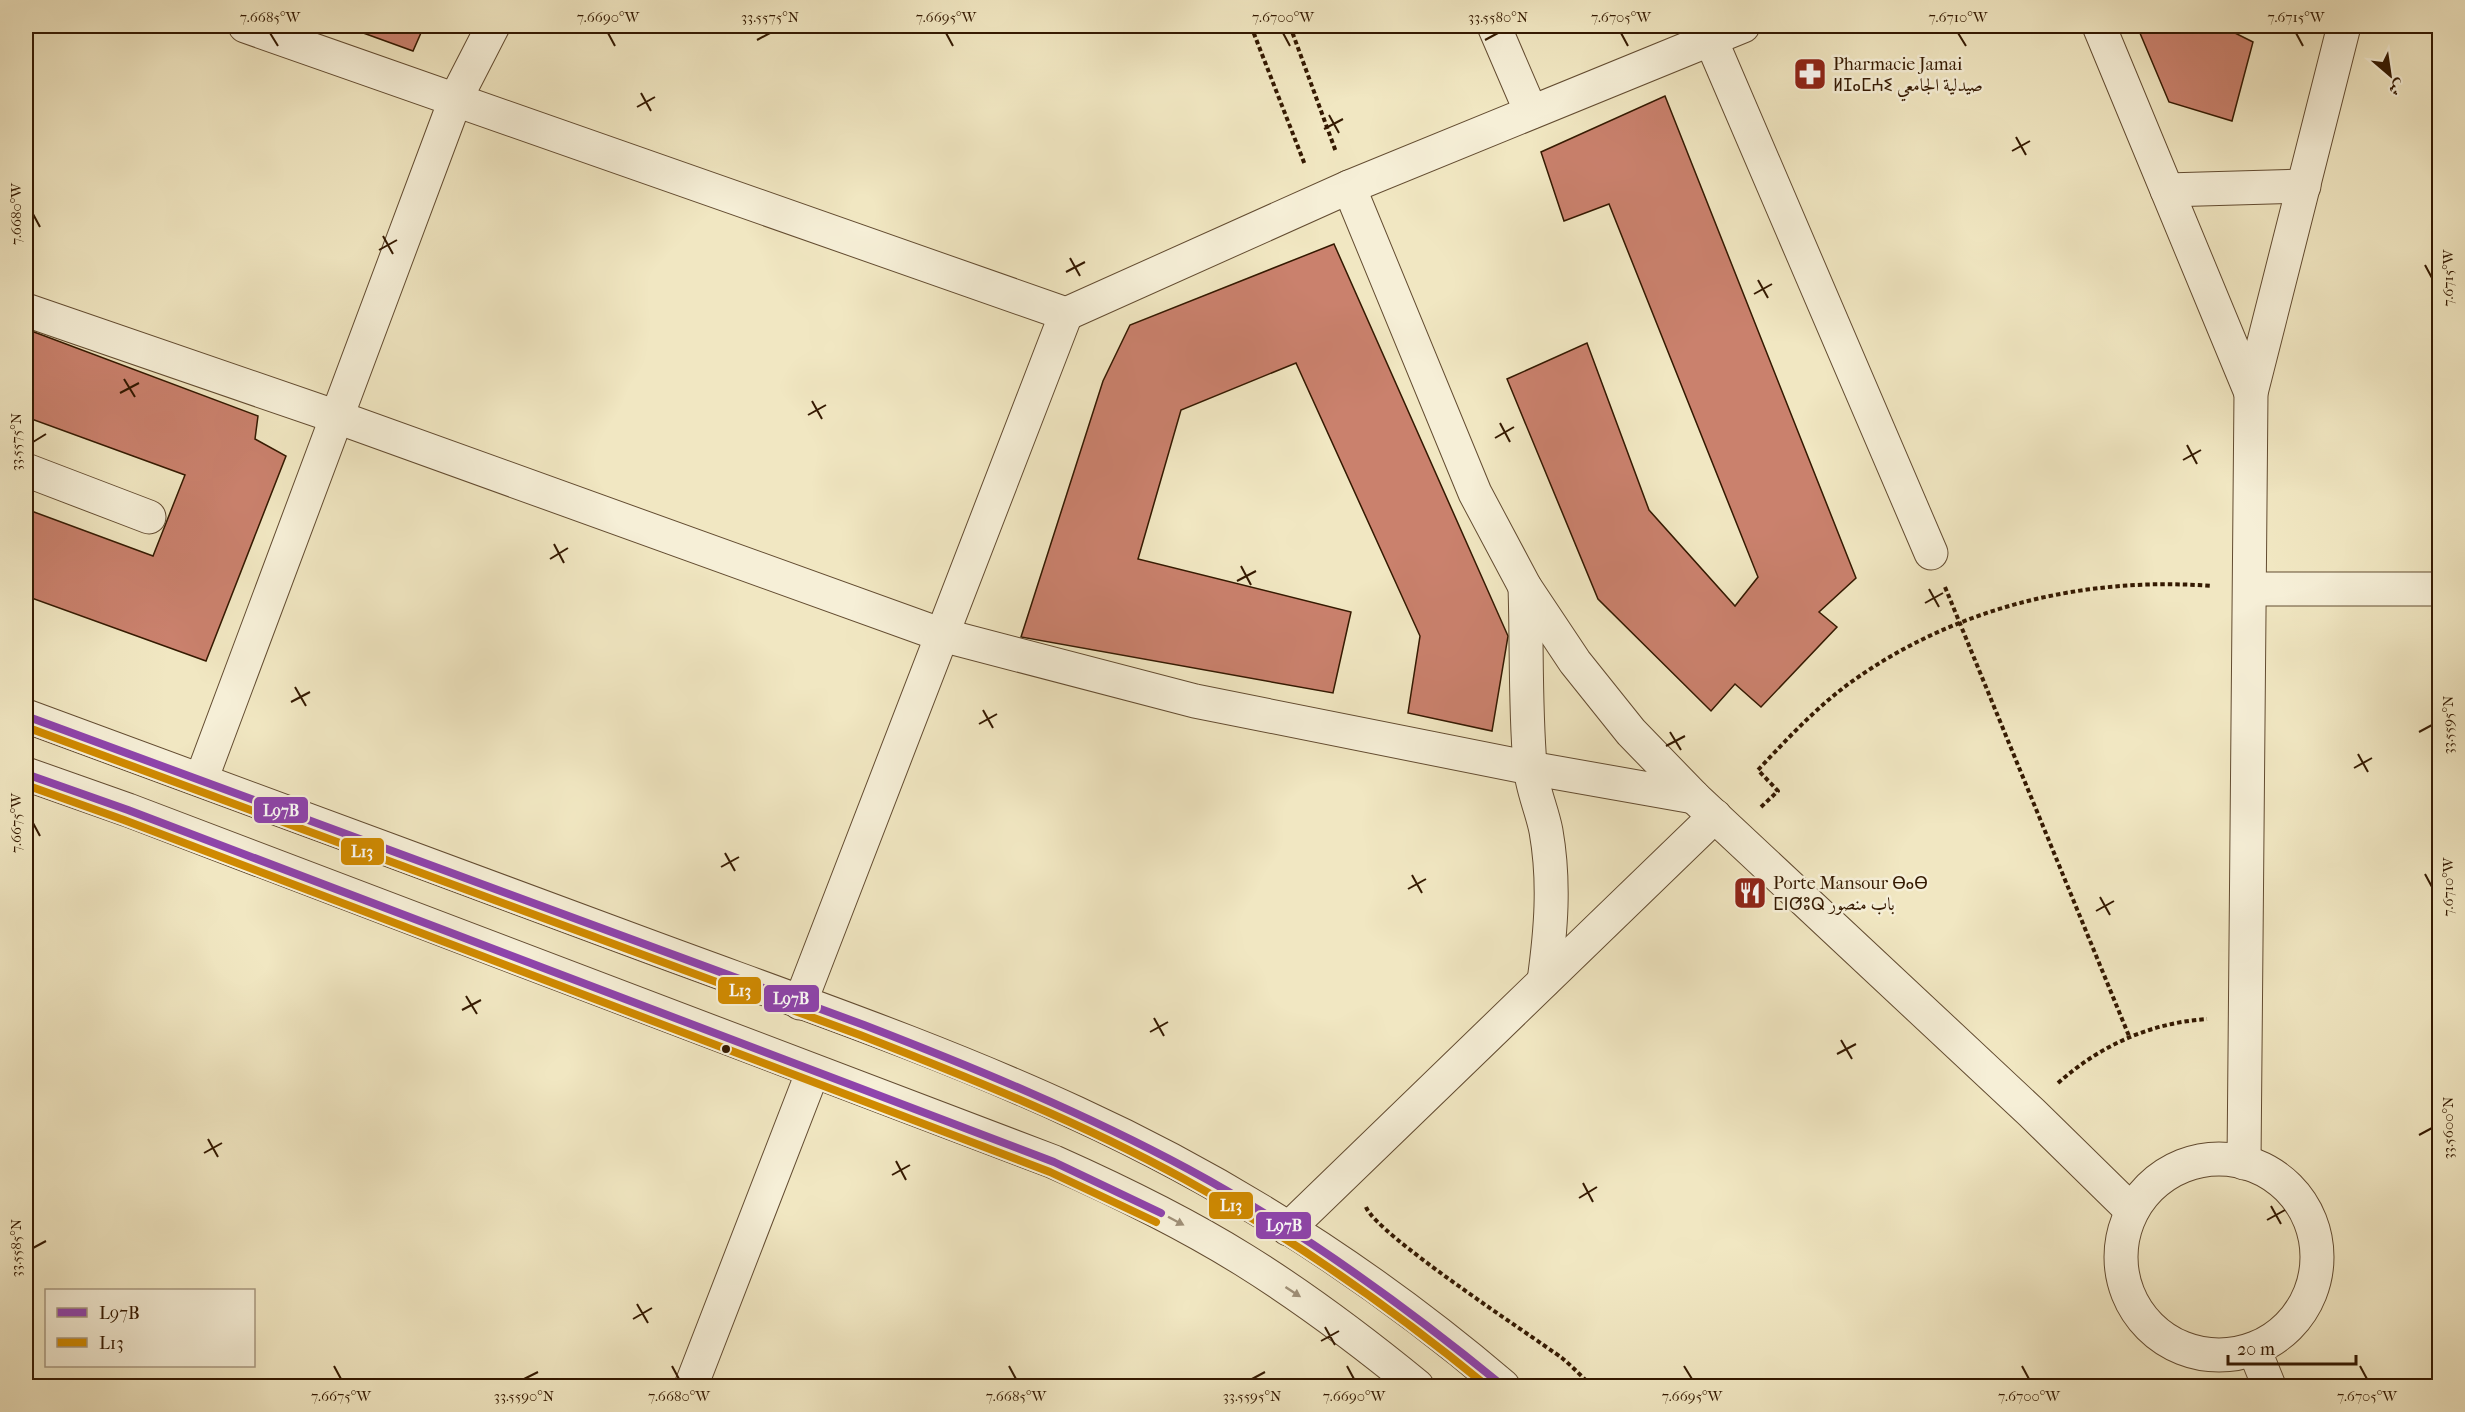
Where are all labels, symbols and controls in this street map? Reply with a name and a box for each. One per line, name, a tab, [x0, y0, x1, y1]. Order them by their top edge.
text: 7.6685°W	[240, 8, 301, 26]
text: 7.6690°W	[577, 8, 641, 26]
text: 33.5575°N	[741, 8, 800, 26]
text: 7.6695°W	[916, 8, 978, 26]
text: 7.6700°W	[1252, 8, 1315, 26]
text: 33.5580°N	[1468, 8, 1529, 26]
text: 7.6705°W	[1591, 8, 1652, 26]
text: 7.6710°W	[1929, 8, 1989, 26]
text: 7.6715°W	[2267, 8, 2326, 26]
north arrow	[2360, 45, 2420, 105]
place label: Pharmacie Jamai ⵍⵊⴰⵎⵄⵉ صيدلية الجامعي	[1833, 54, 1983, 102]
pharmacy icon: Pharmacie Jamai ⵍⵊⴰⵎⵄⵉ صيدلية الجامعي	[1792, 56, 1828, 92]
text: ش	[2385, 76, 2409, 100]
text: 7.6680°W	[7, 182, 25, 245]
text: 7.6715°W	[2439, 248, 2457, 307]
text: 33.5575°N	[7, 412, 25, 471]
text: 33.5595°N	[2439, 695, 2457, 754]
text: 7.6675°W	[7, 792, 25, 853]
line badge: L97B	[253, 796, 309, 824]
text: L97B	[263, 801, 299, 821]
line badge: L13	[340, 837, 385, 866]
text: L13	[351, 842, 373, 862]
text: 7.6710°W	[2439, 856, 2457, 916]
place label: Porte Mansour ⴱⴰⴱ ⵎⵏⵚⵓⵕ باب منصور	[1773, 873, 1928, 915]
restaurant icon: Porte Mansour ⴱⴰⴱ ⵎⵏⵚⵓⵕ باب منصور	[1732, 875, 1768, 911]
line badge: L13	[717, 976, 762, 1005]
text: L13	[729, 981, 751, 1001]
line badge: L97B	[763, 984, 820, 1013]
text: L97B	[773, 989, 809, 1009]
unlabelled marker	[720, 1043, 732, 1055]
text: 33.5600°N	[2439, 1096, 2457, 1159]
line badge: L13	[1208, 1191, 1254, 1220]
text: L13	[1220, 1196, 1242, 1216]
line badge: L97B	[1255, 1211, 1312, 1240]
one-way arrow	[1167, 1216, 1184, 1226]
text: L97B	[1266, 1216, 1302, 1236]
text: 33.5585°N	[7, 1218, 25, 1277]
one-way arrow	[1285, 1286, 1301, 1297]
legend	[45, 1289, 255, 1367]
text: L97B	[99, 1303, 140, 1324]
scale bar	[2228, 1328, 2356, 1366]
text: L13	[99, 1333, 124, 1354]
text: 20 m	[2237, 1339, 2275, 1360]
text: 7.6675°W	[311, 1387, 372, 1405]
text: 33.5590°N	[494, 1387, 555, 1405]
text: 7.6680°W	[648, 1387, 711, 1405]
text: 7.6685°W	[986, 1387, 1047, 1405]
text: 33.5595°N	[1223, 1387, 1282, 1405]
text: 7.6690°W	[1323, 1387, 1387, 1405]
text: 7.6695°W	[1662, 1387, 1724, 1405]
text: 7.6700°W	[1998, 1387, 2061, 1405]
text: 7.6705°W	[2337, 1387, 2398, 1405]

